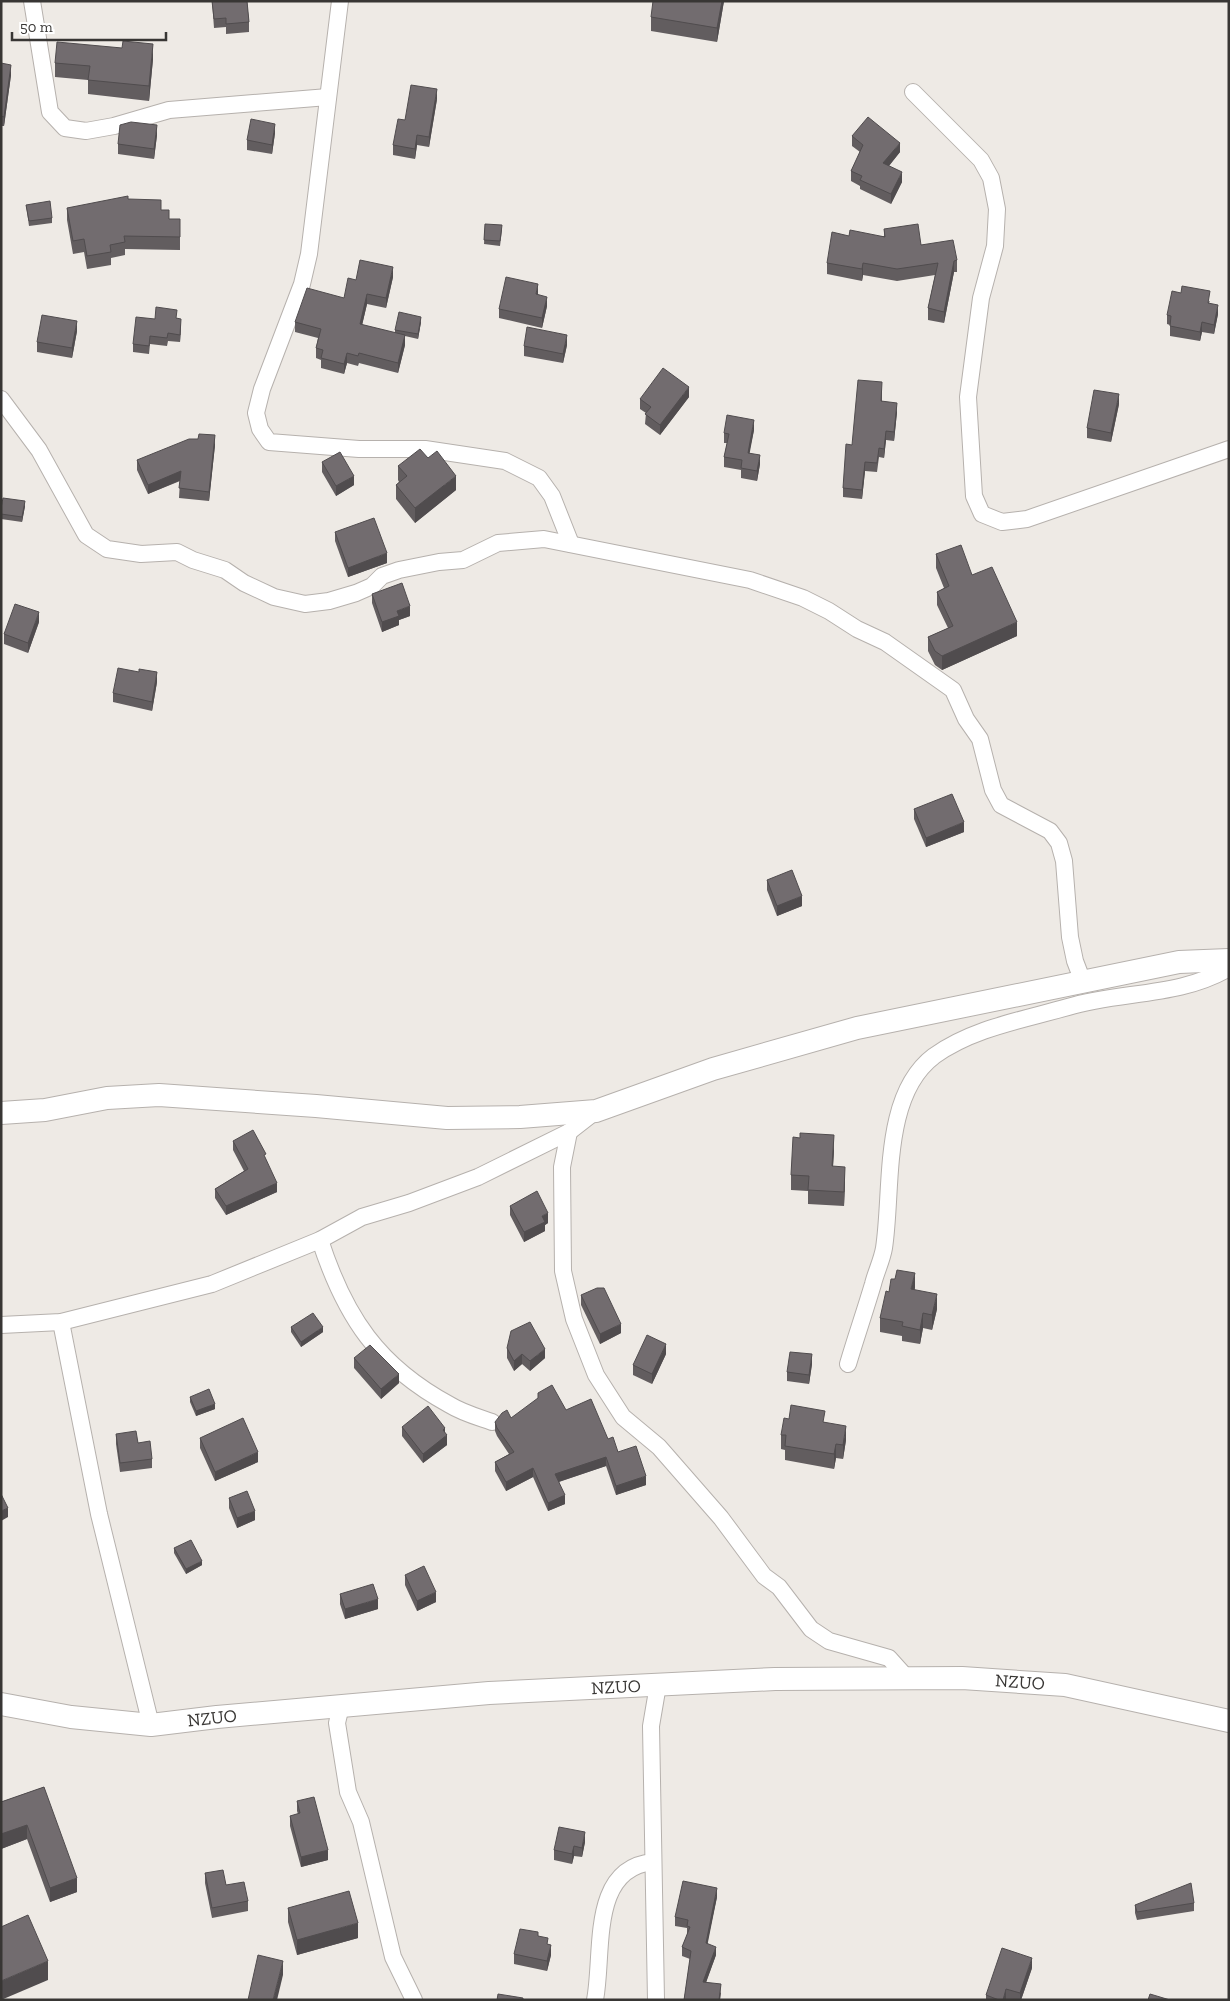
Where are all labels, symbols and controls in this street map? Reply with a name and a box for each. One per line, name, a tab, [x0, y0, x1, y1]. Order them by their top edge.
scale bar	[12, 10, 166, 42]
text: 50 m	[20, 18, 53, 36]
street label: NZUO	[995, 1669, 1045, 1695]
street label: NZUO	[591, 1675, 641, 1699]
street label: NZUO	[186, 1704, 238, 1732]

